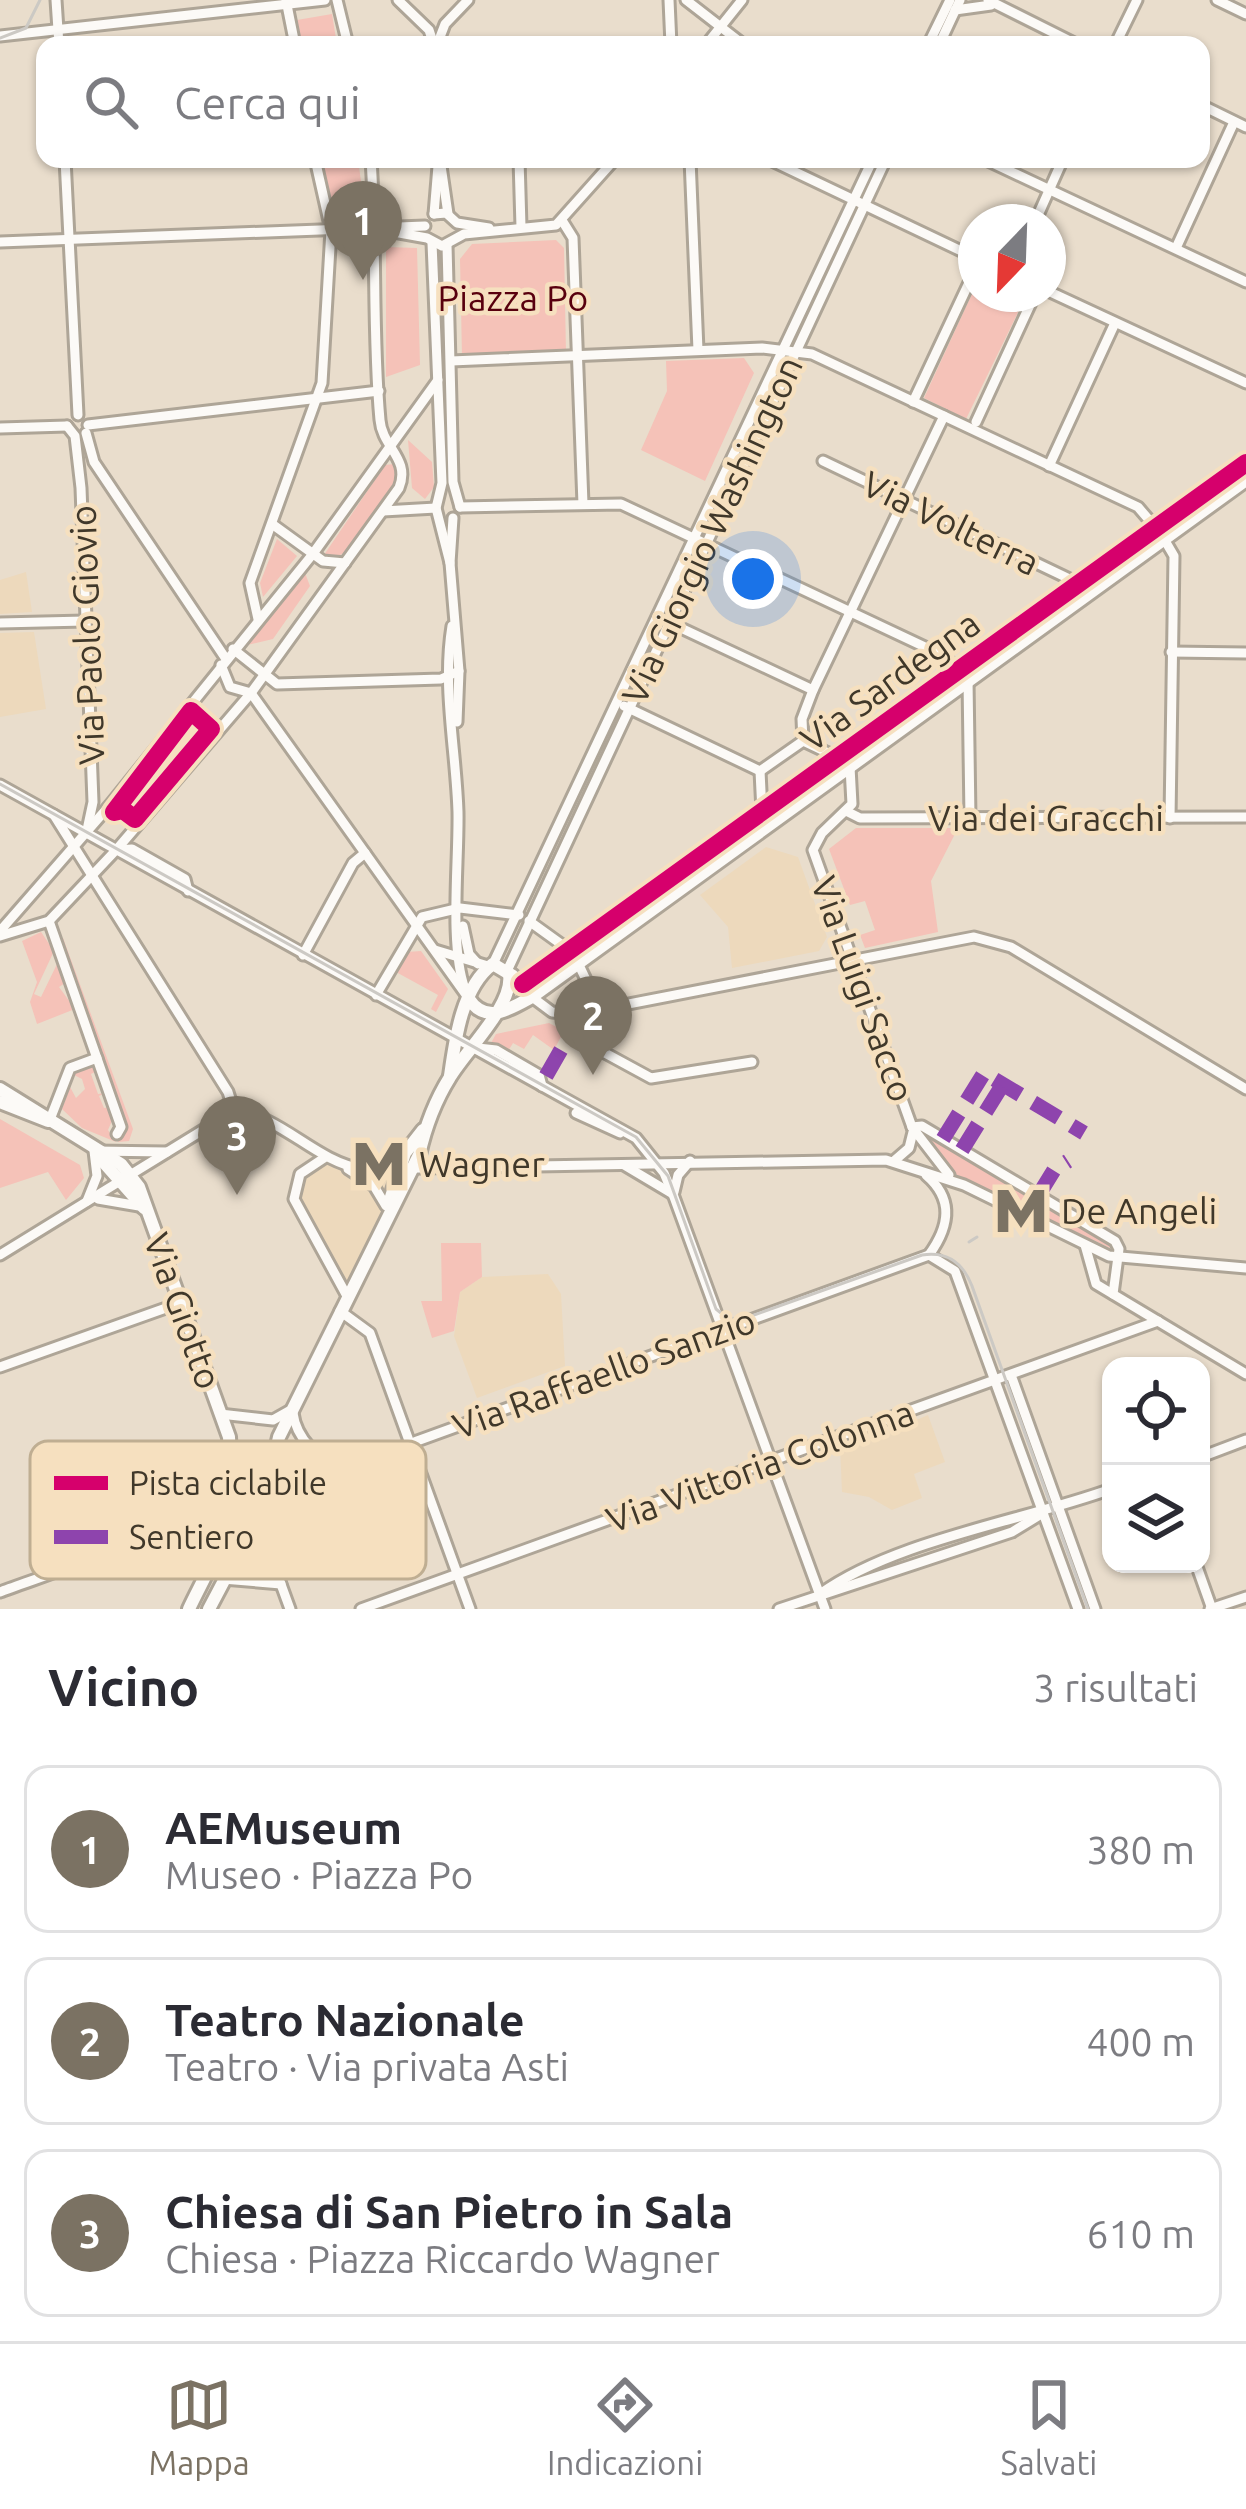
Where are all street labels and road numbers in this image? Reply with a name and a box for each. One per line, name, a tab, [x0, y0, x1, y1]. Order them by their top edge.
street label: Via Giorgio Washington	[613, 350, 810, 710]
street label: Via Volterra	[856, 462, 1046, 583]
street label: Via Paolo Giovio	[61, 504, 112, 766]
street label: Via Sardegna	[792, 602, 987, 759]
street label: Via dei Gracchi	[928, 797, 1164, 838]
street label: Via Luigi Sacco	[804, 871, 923, 1107]
street label: Via Giotto	[136, 1227, 231, 1394]
street label: Via Raffaello Sanzio	[447, 1299, 761, 1446]
street label: Via Vittoria Colonna	[601, 1391, 919, 1540]

